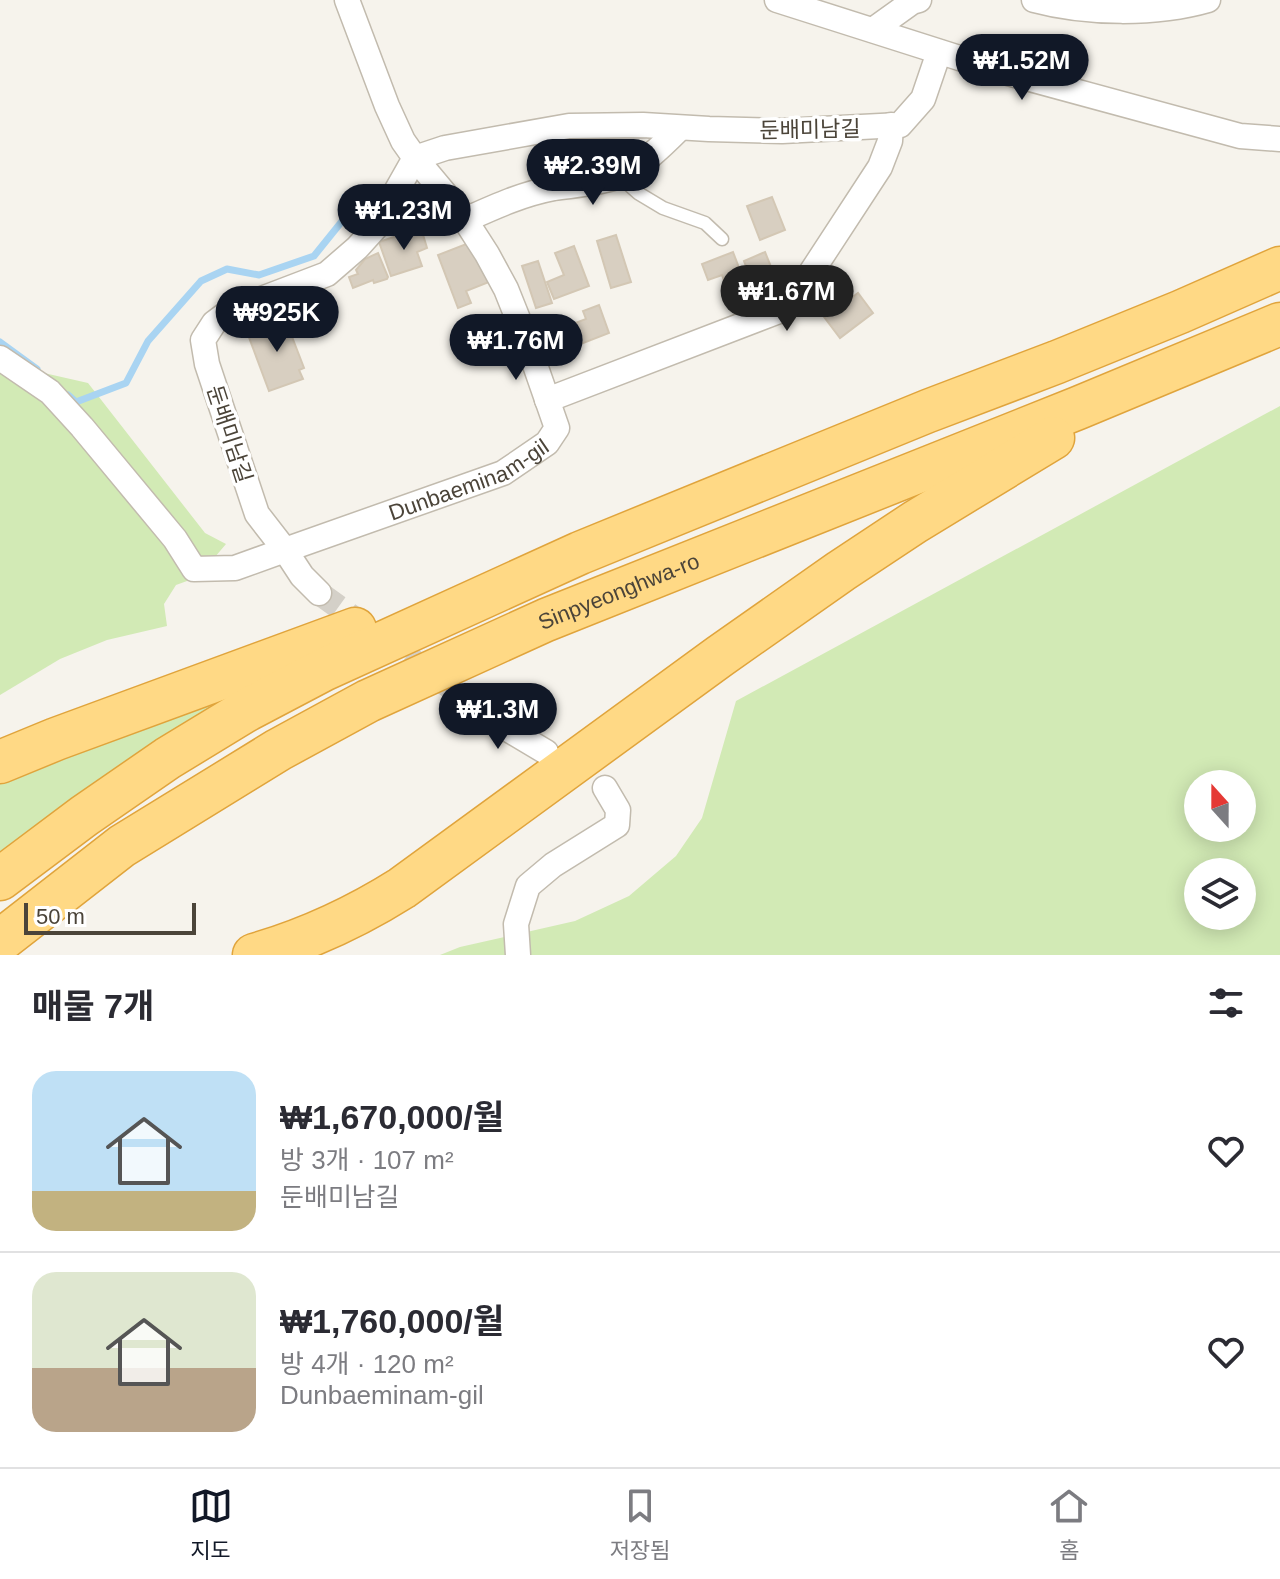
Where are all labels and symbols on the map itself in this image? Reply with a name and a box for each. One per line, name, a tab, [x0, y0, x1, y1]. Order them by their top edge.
pin: ₩1.52M	[957, 34, 1087, 102]
street label: 둔배미남길	[759, 116, 861, 143]
pin: ₩2.39M	[528, 139, 658, 207]
pin: ₩1.23M	[339, 184, 469, 252]
pin: ₩1.67M	[722, 265, 852, 333]
pin: ₩925K	[221, 286, 333, 354]
pin: ₩1.76M	[451, 314, 581, 382]
street label: 둔배미남길	[202, 382, 257, 486]
street label: Dunbaeminam-gil	[385, 434, 553, 525]
street label: Sinpyeonghwa-ro	[534, 548, 703, 635]
pin: ₩1.3M	[442, 683, 554, 751]
north arrow	[1184, 770, 1256, 842]
scale bar	[24, 899, 196, 935]

